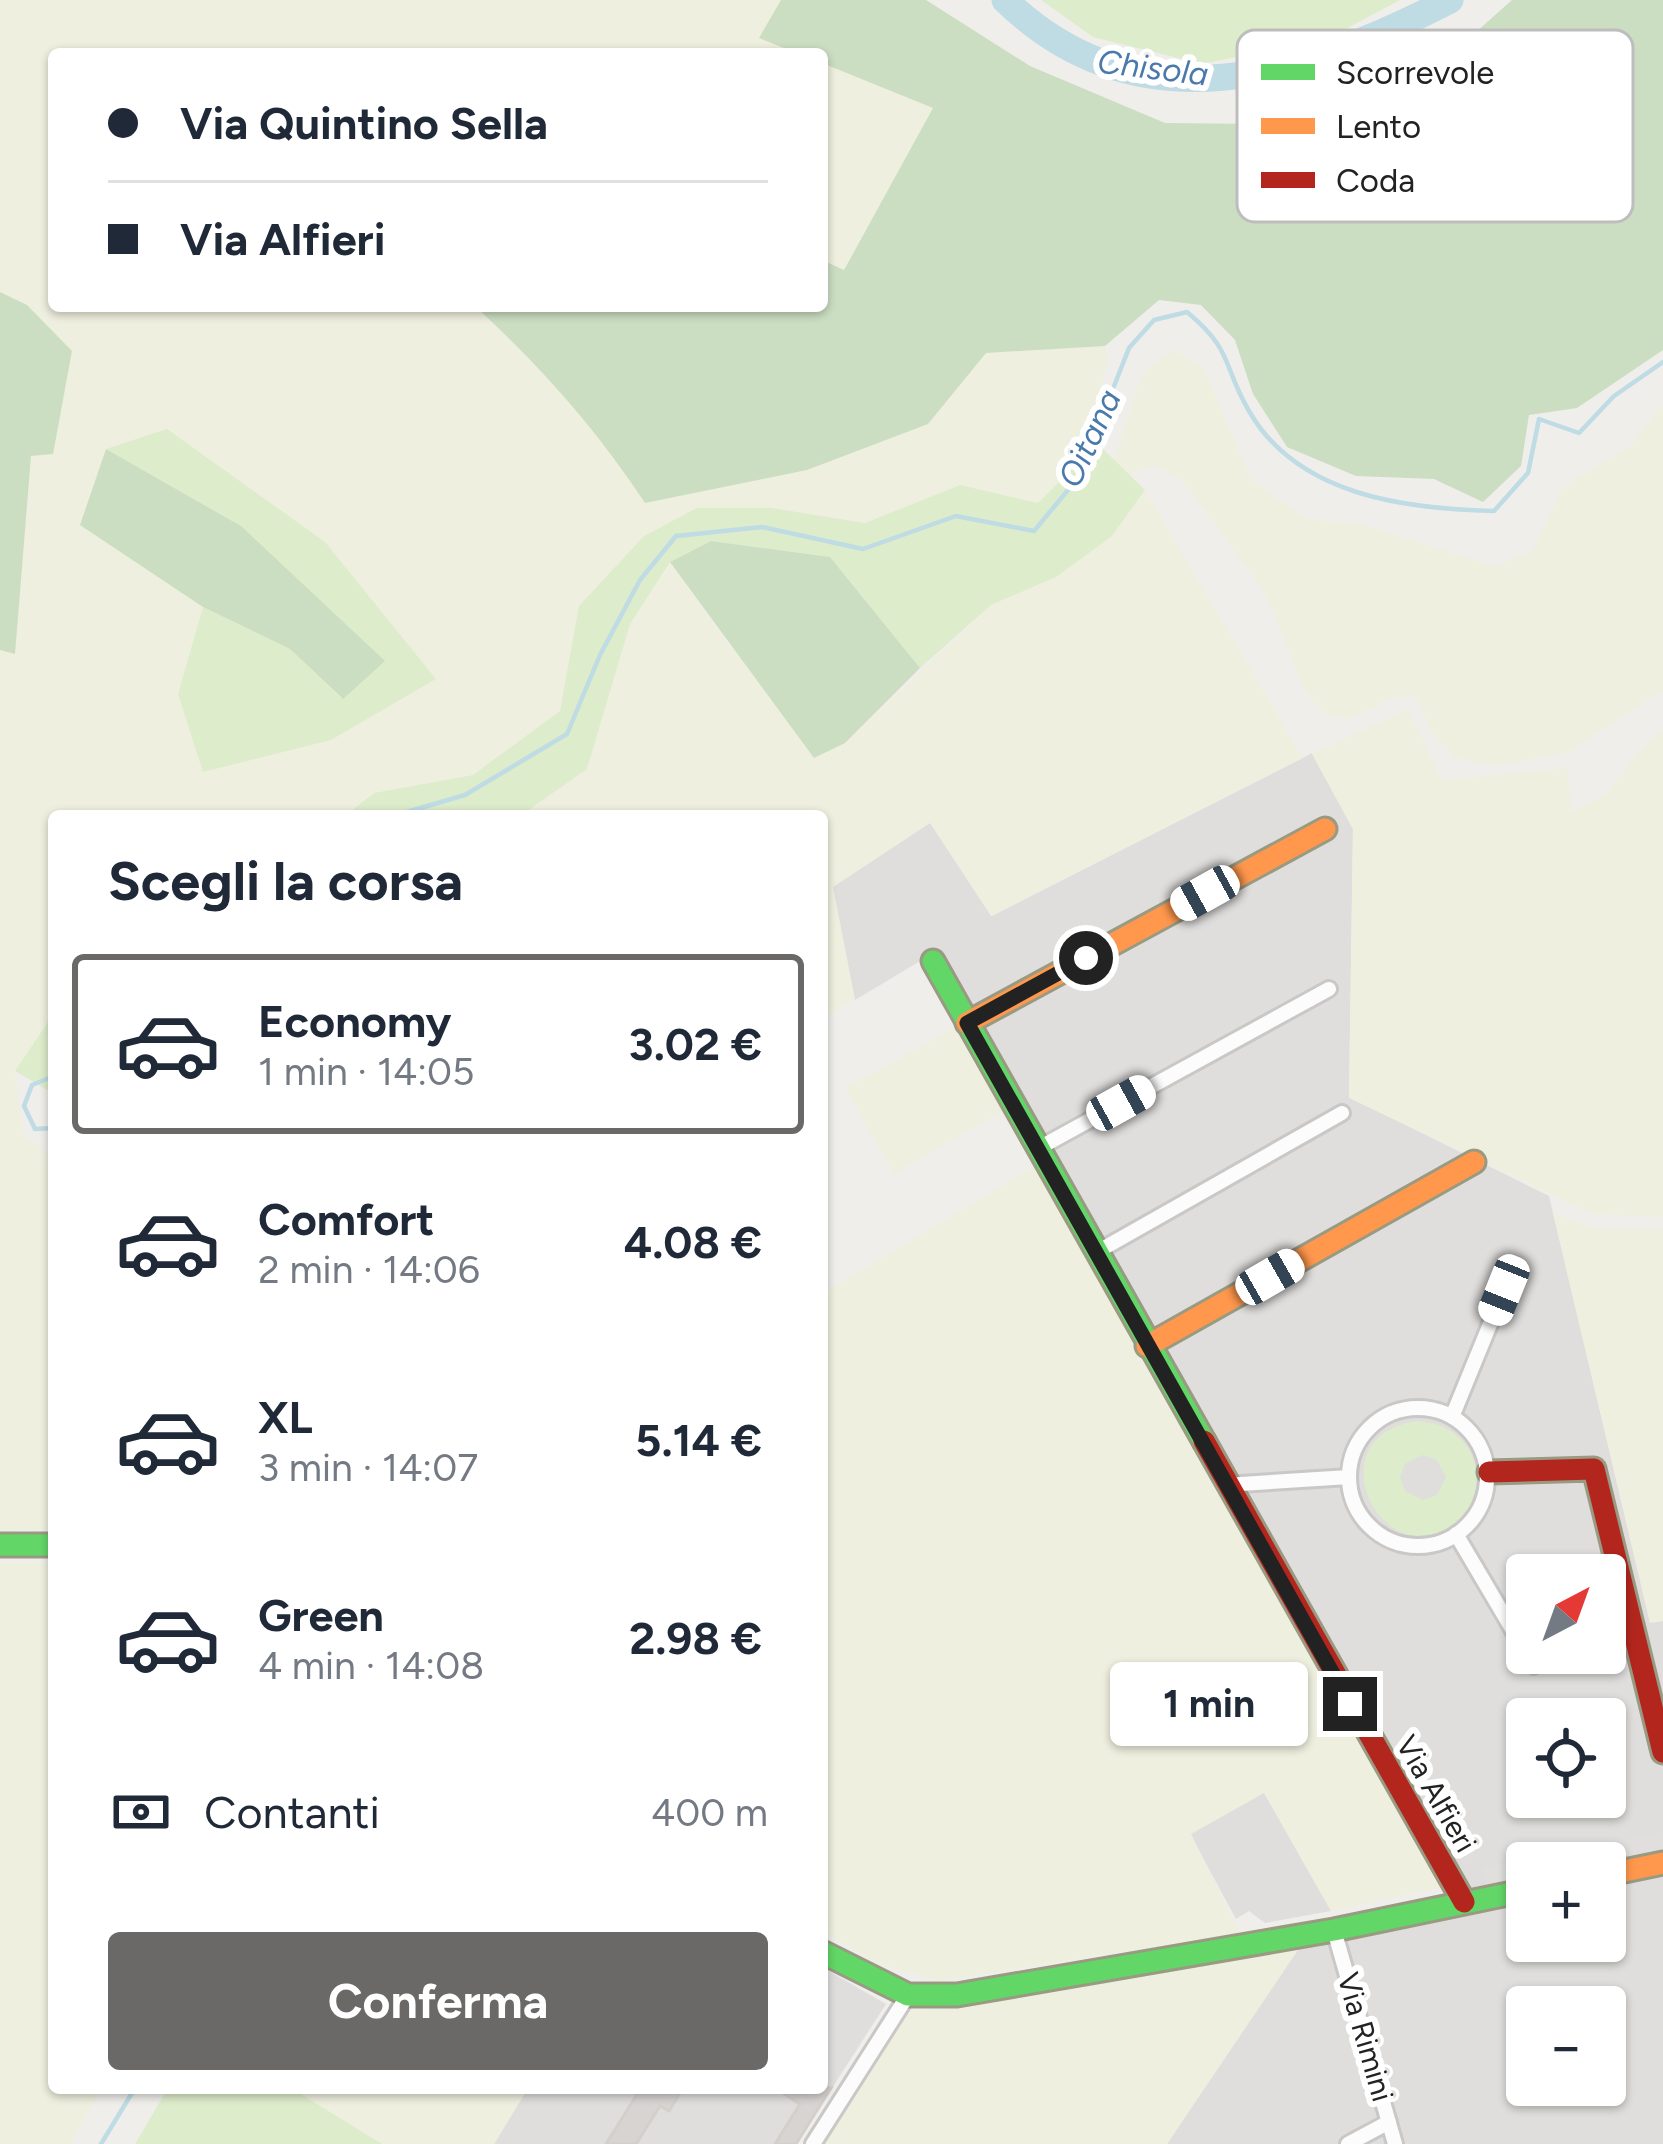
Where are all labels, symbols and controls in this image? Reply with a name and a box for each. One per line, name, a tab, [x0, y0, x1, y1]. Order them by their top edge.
legend	[1237, 30, 1633, 222]
water label: Chisola	[1095, 41, 1211, 94]
text: Scorrevole	[1336, 53, 1494, 92]
text: Via Quintino Sella	[180, 96, 548, 150]
text: Lento	[1336, 107, 1421, 146]
text: Coda	[1336, 161, 1415, 200]
text: Via Alfieri	[180, 212, 385, 266]
water label: Oitana	[1050, 383, 1129, 493]
text: Scegli la corsa	[108, 849, 463, 914]
car	[1165, 860, 1245, 926]
route start	[1059, 931, 1113, 985]
icon: car	[114, 990, 222, 1098]
text: Economy	[258, 994, 451, 1048]
text: 3.02 €	[629, 1017, 762, 1071]
text: 1 min · 14:05	[258, 1048, 475, 1095]
car	[1081, 1070, 1161, 1136]
icon: car	[114, 1188, 222, 1296]
text: Comfort	[258, 1192, 434, 1246]
text: 4.08 €	[624, 1215, 762, 1269]
car	[1230, 1243, 1310, 1311]
text: 2 min · 14:06	[258, 1246, 480, 1293]
car	[1474, 1250, 1534, 1330]
icon: car	[114, 1386, 222, 1494]
text: XL	[258, 1390, 313, 1444]
text: 5.14 €	[635, 1413, 762, 1467]
text: 3 min · 14:07	[258, 1444, 478, 1491]
north arrow	[1506, 1554, 1626, 1674]
map controls	[1506, 1554, 1626, 2106]
icon: car	[114, 1584, 222, 1692]
text: Green	[258, 1588, 384, 1642]
text: 2.98 €	[629, 1611, 762, 1665]
text: 4 min · 14:08	[258, 1642, 484, 1689]
callout: 1 min	[1110, 1662, 1308, 1746]
route end	[1323, 1677, 1377, 1731]
text: 1 min	[1163, 1680, 1255, 1727]
button: locate	[1506, 1698, 1626, 1818]
street label: Via Alfieri	[1388, 1729, 1485, 1859]
icon: cash	[108, 1779, 174, 1845]
text: Contanti	[204, 1785, 380, 1839]
text: 400 m	[651, 1789, 768, 1836]
button: +	[1506, 1842, 1626, 1962]
button: Conferma	[108, 1932, 768, 2070]
street label: Via Rimini	[1329, 1968, 1402, 2106]
button: −	[1506, 1986, 1626, 2106]

